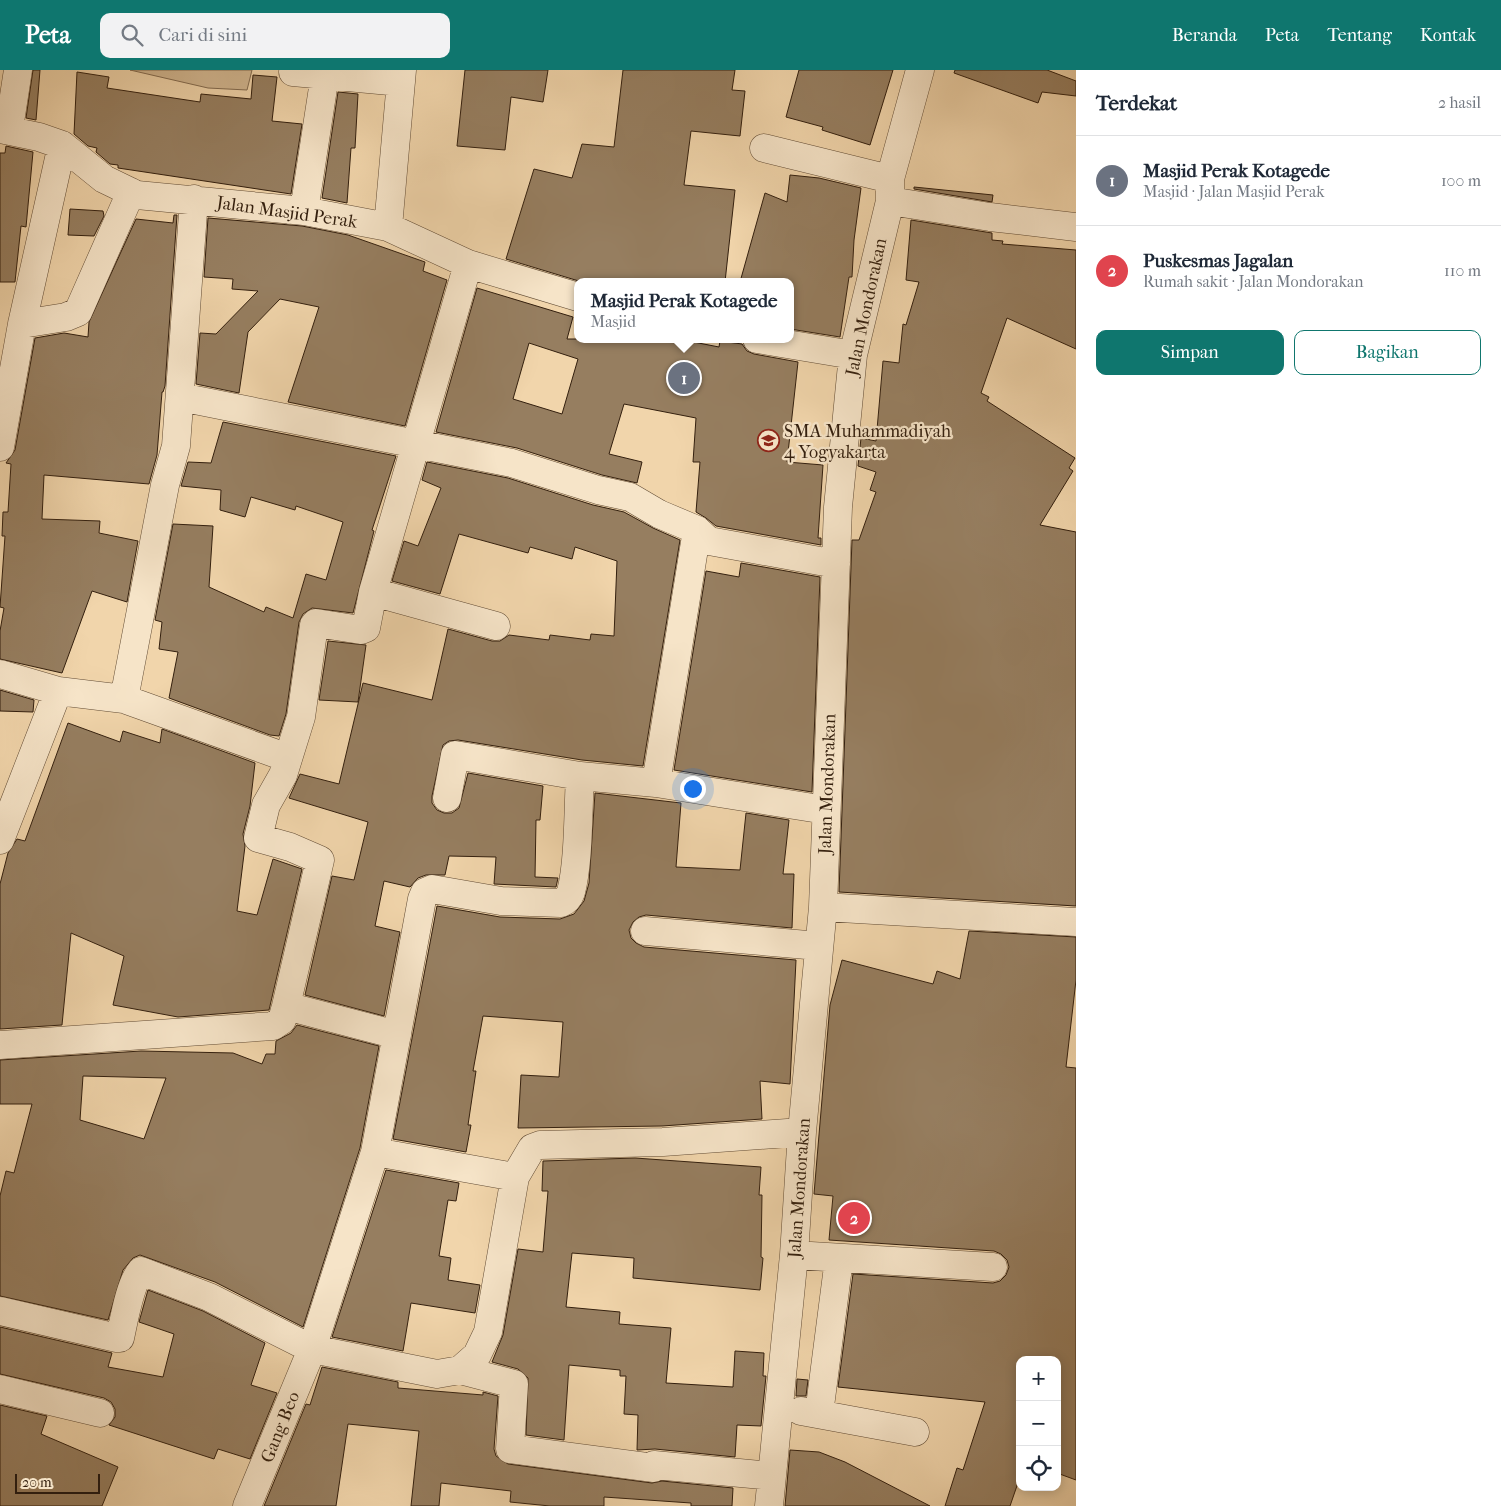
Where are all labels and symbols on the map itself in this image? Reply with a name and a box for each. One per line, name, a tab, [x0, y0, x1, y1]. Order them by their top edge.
street label: Jalan Masjid Perak	[213, 192, 359, 233]
street label: Jalan Mondorakan	[841, 236, 892, 380]
pin: 1	[668, 359, 700, 397]
place label: SMA Muhammadiyah 4 Yogyakarta	[784, 421, 951, 463]
school or university icon: SMA Muhammadiyah 4 Yogyakarta	[756, 429, 780, 453]
street label: Jalan Mondorakan	[814, 713, 840, 857]
your location	[680, 776, 706, 802]
street label: Jalan Mondorakan	[784, 1117, 815, 1261]
pin: 2	[838, 1199, 870, 1237]
street label: Gang Beo	[257, 1389, 304, 1466]
scale bar	[15, 1471, 100, 1494]

